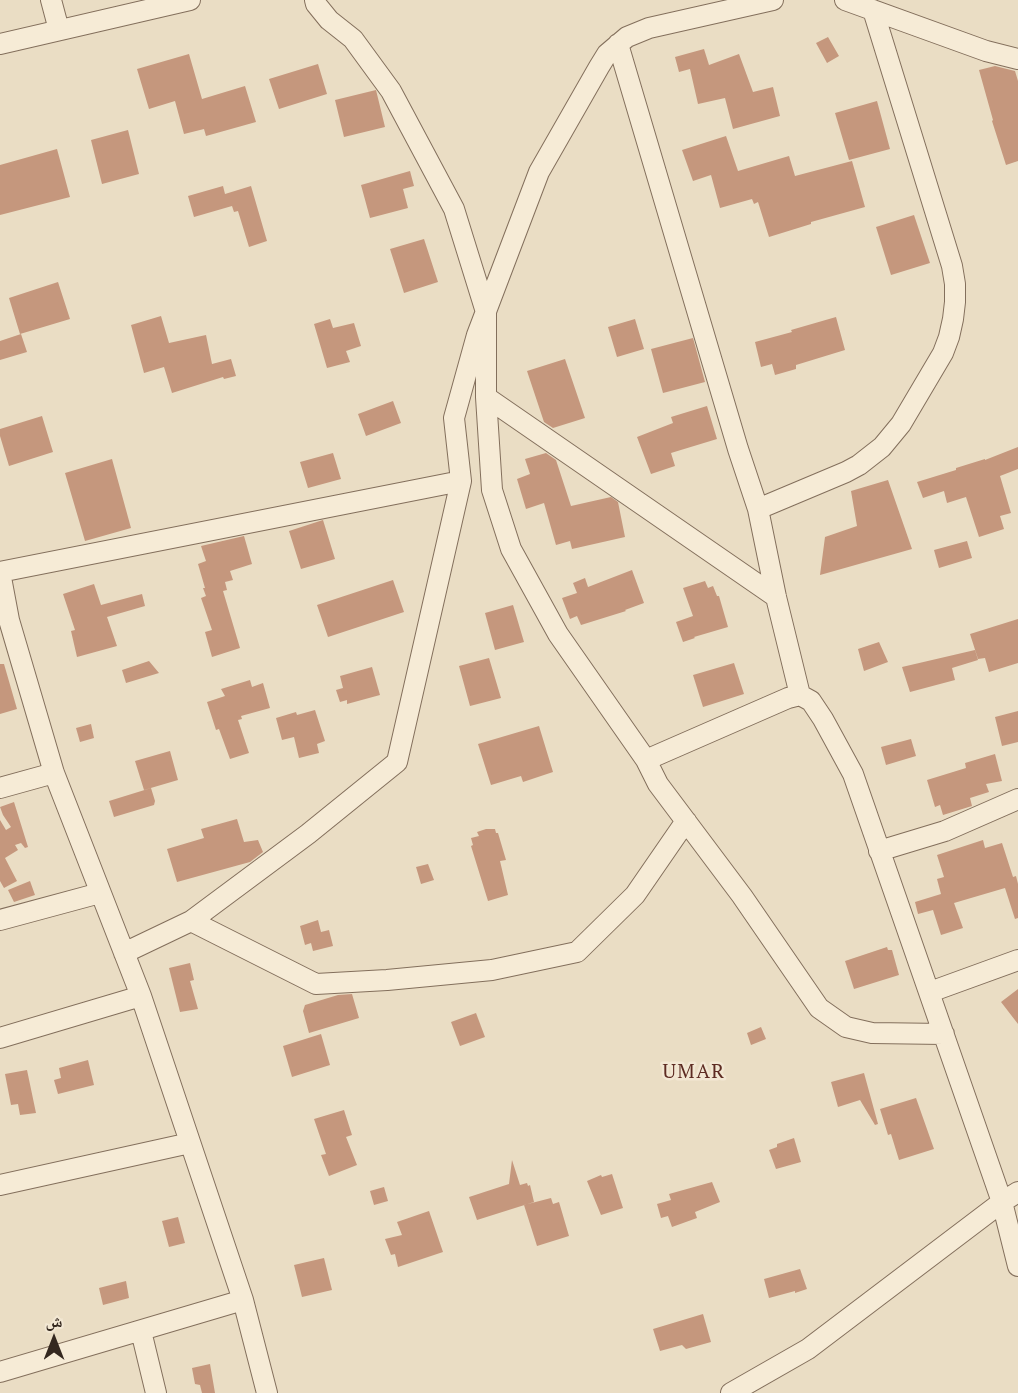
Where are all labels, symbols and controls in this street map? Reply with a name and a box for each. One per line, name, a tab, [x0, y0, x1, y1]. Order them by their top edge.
district label: UMAR	[662, 1060, 726, 1084]
north arrow	[24, 1309, 84, 1369]
text: ش	[46, 1310, 62, 1332]

